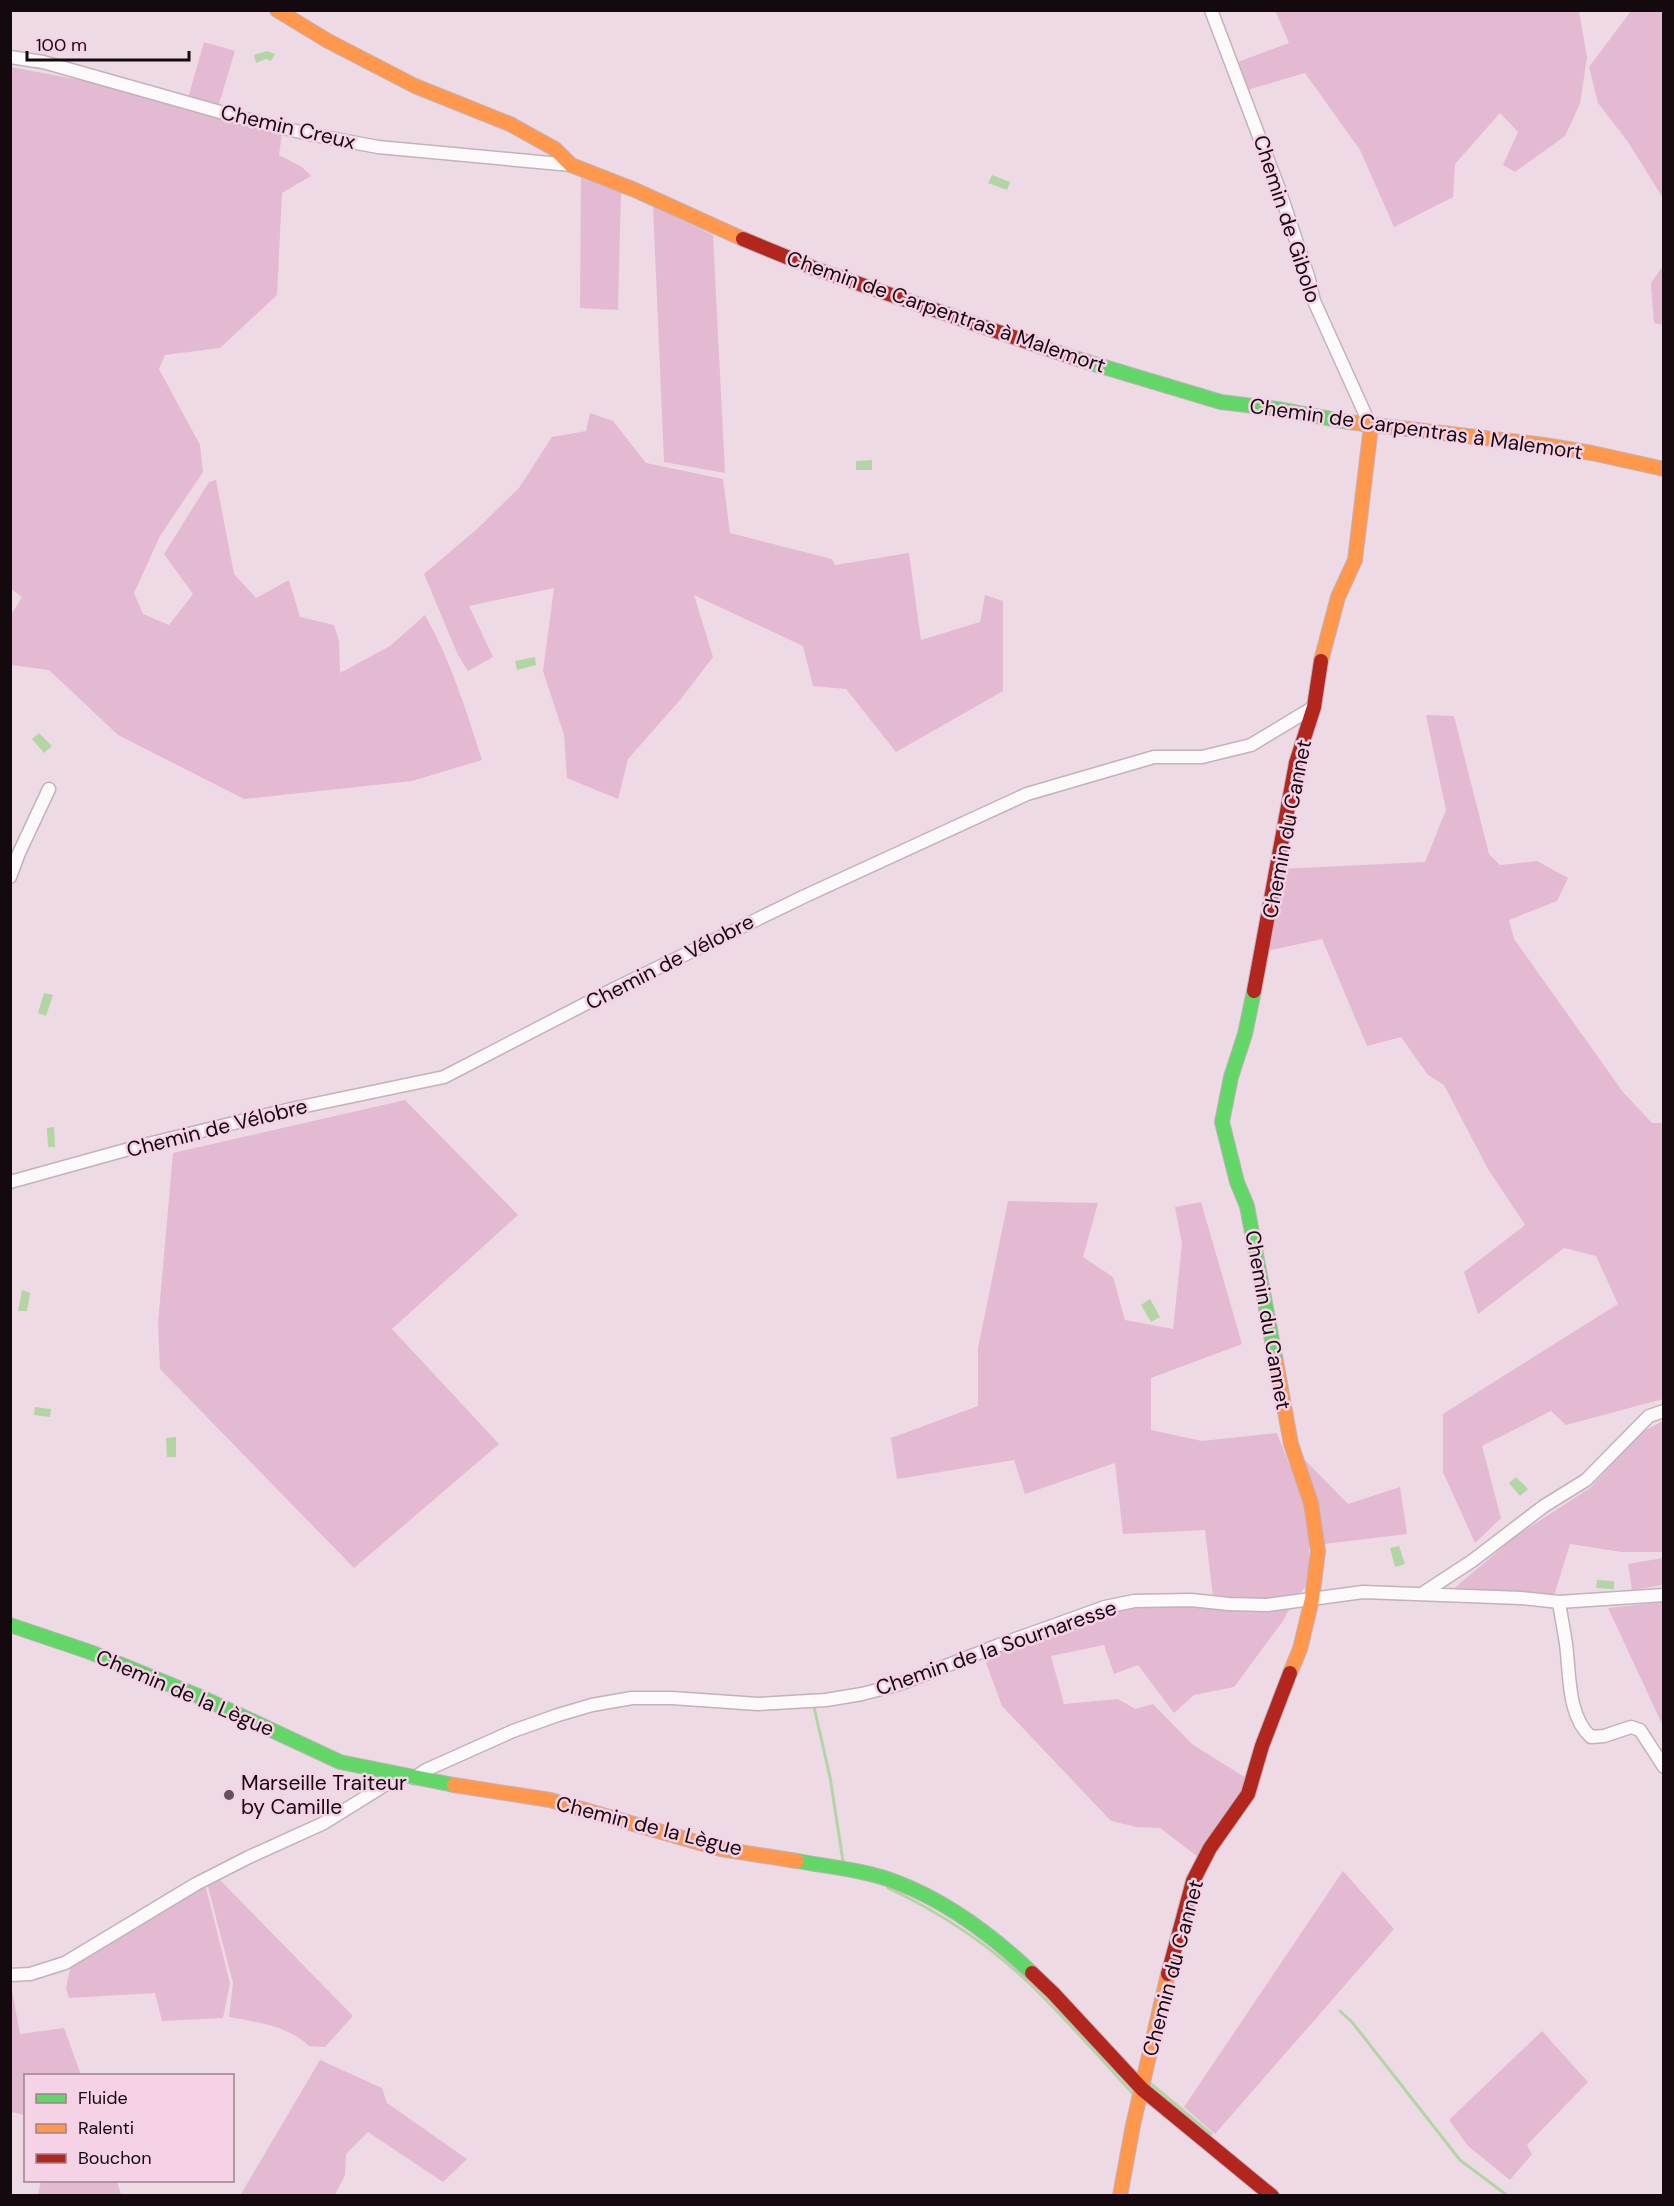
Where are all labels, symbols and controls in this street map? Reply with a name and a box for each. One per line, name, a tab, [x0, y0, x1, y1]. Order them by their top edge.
scale bar	[27, 24, 189, 62]
text: 100 m	[36, 33, 87, 57]
street label: Chemin Creux	[218, 98, 358, 156]
street label: Chemin de Gibolo	[1247, 132, 1327, 306]
street label: Chemin de Carpentras à Malemort	[783, 244, 1109, 380]
street label: Chemin de Carpentras à Malemort	[1248, 392, 1584, 466]
street label: Chemin du Cannet	[1256, 737, 1318, 921]
street label: Chemin de Vélobre	[581, 907, 759, 1017]
street label: Chemin de Vélobre	[124, 1092, 310, 1164]
street label: Chemin du Cannet	[1238, 1228, 1298, 1412]
street label: Chemin de la Sournaresse	[872, 1594, 1120, 1702]
street label: Chemin de la Lègue	[92, 1643, 278, 1743]
place label: Marseille Traiteur by Camille	[241, 1769, 407, 1821]
marker: Marseille Traiteur by Camille	[222, 1788, 236, 1802]
street label: Chemin de la Lègue	[553, 1789, 745, 1863]
street label: Chemin du Cannet	[1136, 1877, 1210, 2059]
legend	[24, 2074, 234, 2182]
text: Fluide	[78, 2086, 128, 2110]
text: Ralenti	[78, 2116, 134, 2140]
text: Bouchon	[78, 2146, 152, 2170]

